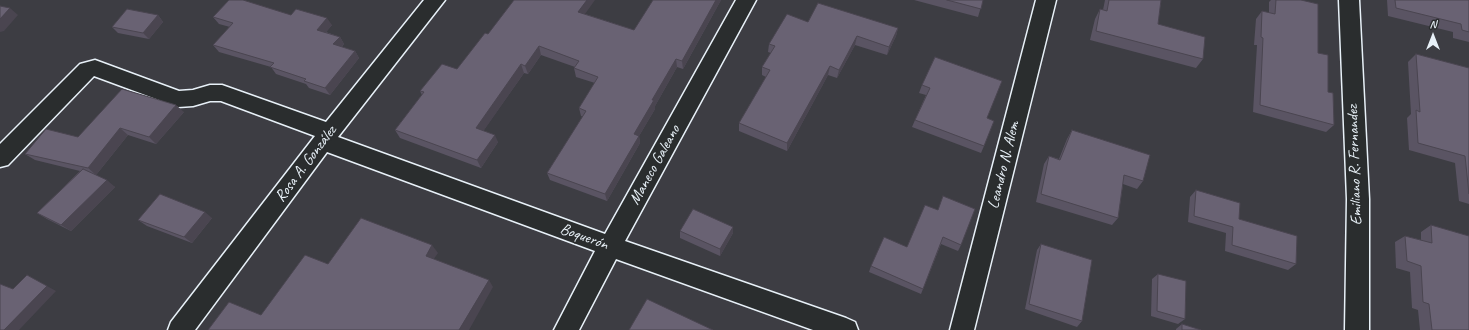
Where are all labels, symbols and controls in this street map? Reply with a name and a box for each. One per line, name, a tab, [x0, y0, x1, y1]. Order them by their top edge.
north arrow	[1413, 16, 1453, 56]
text: N	[1430, 17, 1436, 31]
street label: Emiliano R. Fernandez	[1343, 105, 1367, 225]
street label: Leandro N. Alem	[984, 119, 1024, 211]
street label: Rosa A. González	[271, 122, 341, 206]
street label: Maneco Galeano	[625, 122, 685, 208]
street label: Boquerón	[557, 219, 611, 255]

